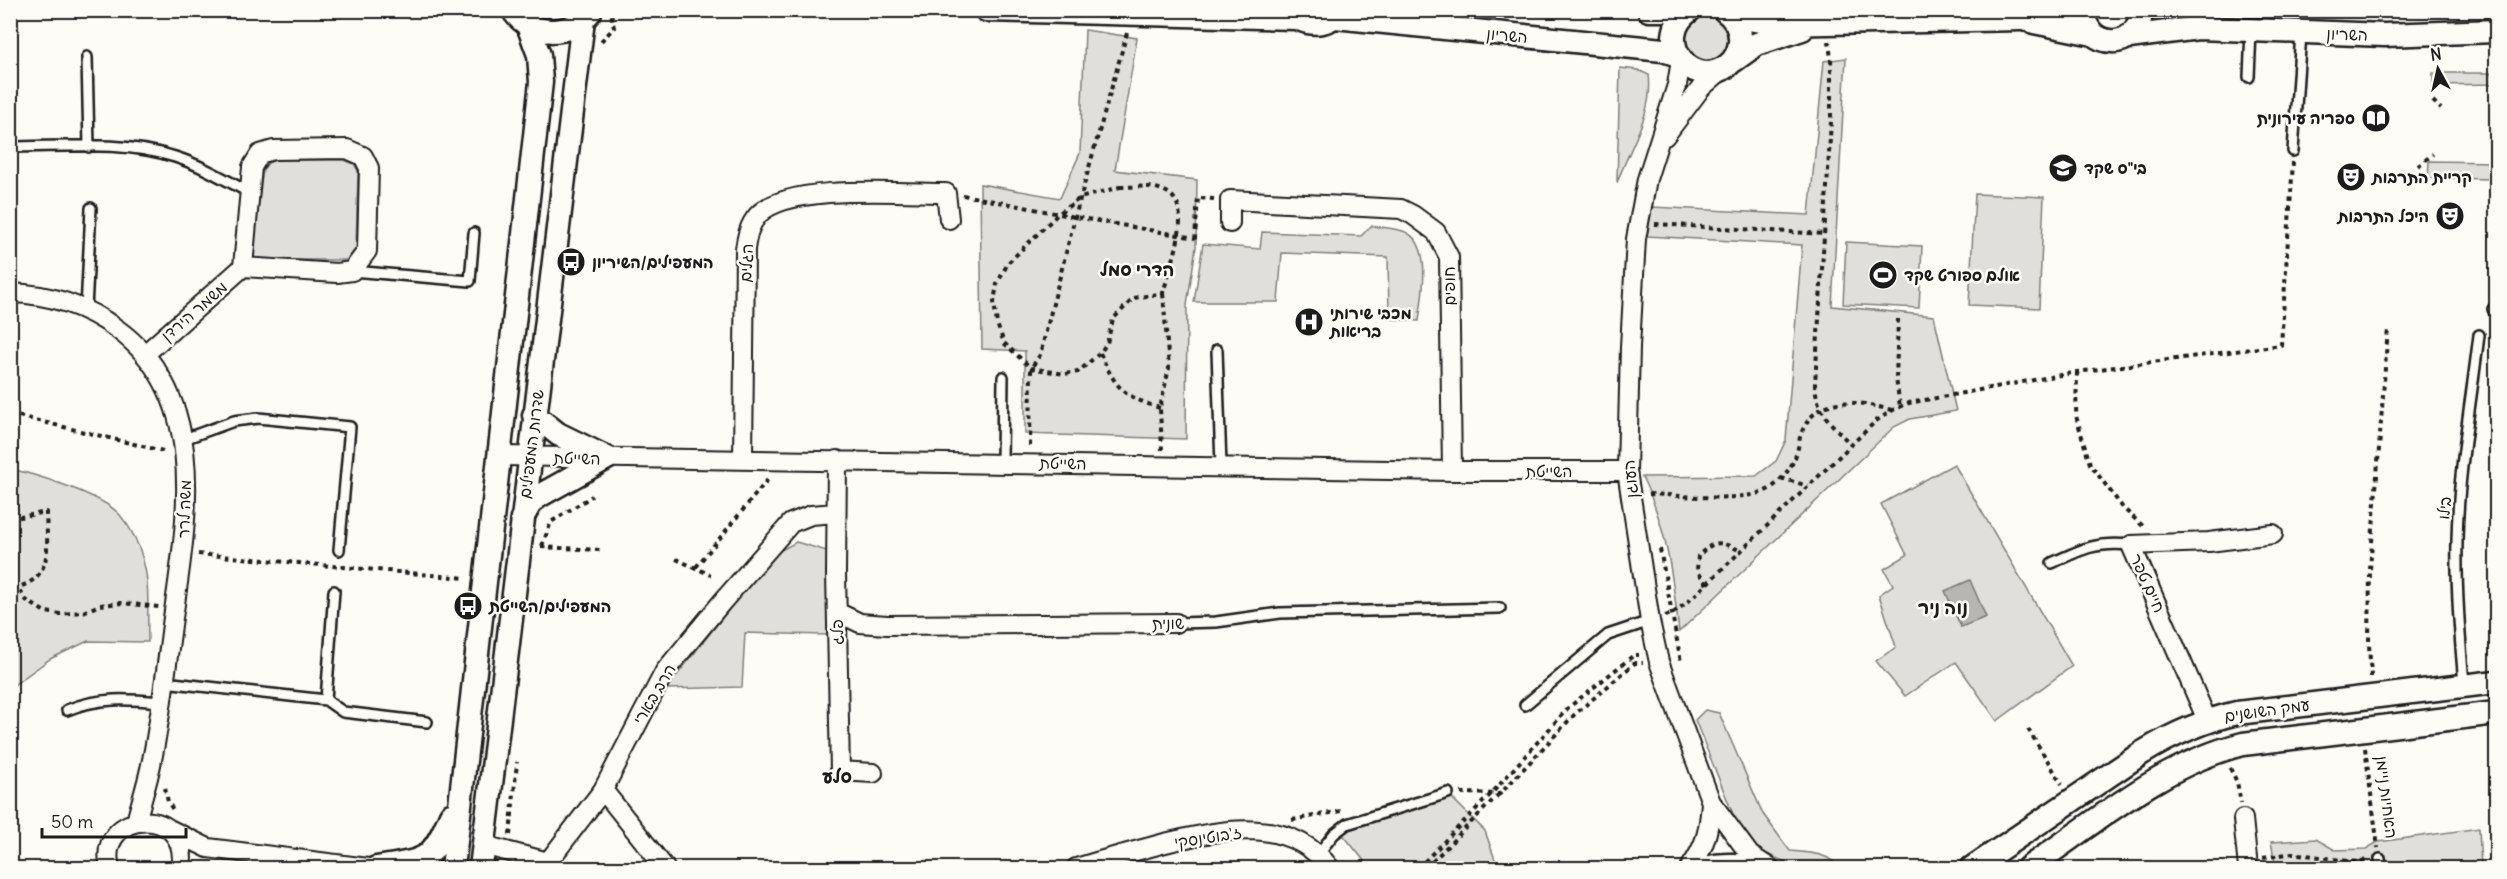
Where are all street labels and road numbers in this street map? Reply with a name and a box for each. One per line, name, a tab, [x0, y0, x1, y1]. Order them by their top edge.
street label: השריון	[1485, 23, 1529, 47]
street label: השריון	[2326, 23, 2368, 45]
street label: הגלים	[735, 243, 757, 283]
street label: חופים	[1439, 266, 1459, 306]
street label: משמר הירדן	[157, 277, 232, 346]
street label: שדרות המעפילים	[514, 388, 548, 500]
street label: השייטת	[552, 448, 601, 468]
street label: השייטת	[1038, 453, 1087, 473]
street label: העוגן	[1618, 459, 1642, 499]
street label: השייטת	[1524, 461, 1573, 481]
street label: משה לרר	[173, 479, 195, 539]
street label: בילו	[2433, 496, 2455, 520]
street label: חיים טפר	[2126, 550, 2170, 616]
street label: שונית	[1152, 613, 1184, 633]
street label: פלג	[827, 619, 847, 645]
street label: הרב בארי	[628, 660, 680, 728]
street label: עמק השושנים	[2223, 694, 2311, 726]
street label: האחיות ניימן	[2371, 754, 2402, 840]
street label: ז'בוטינסקי	[1173, 822, 1243, 852]

